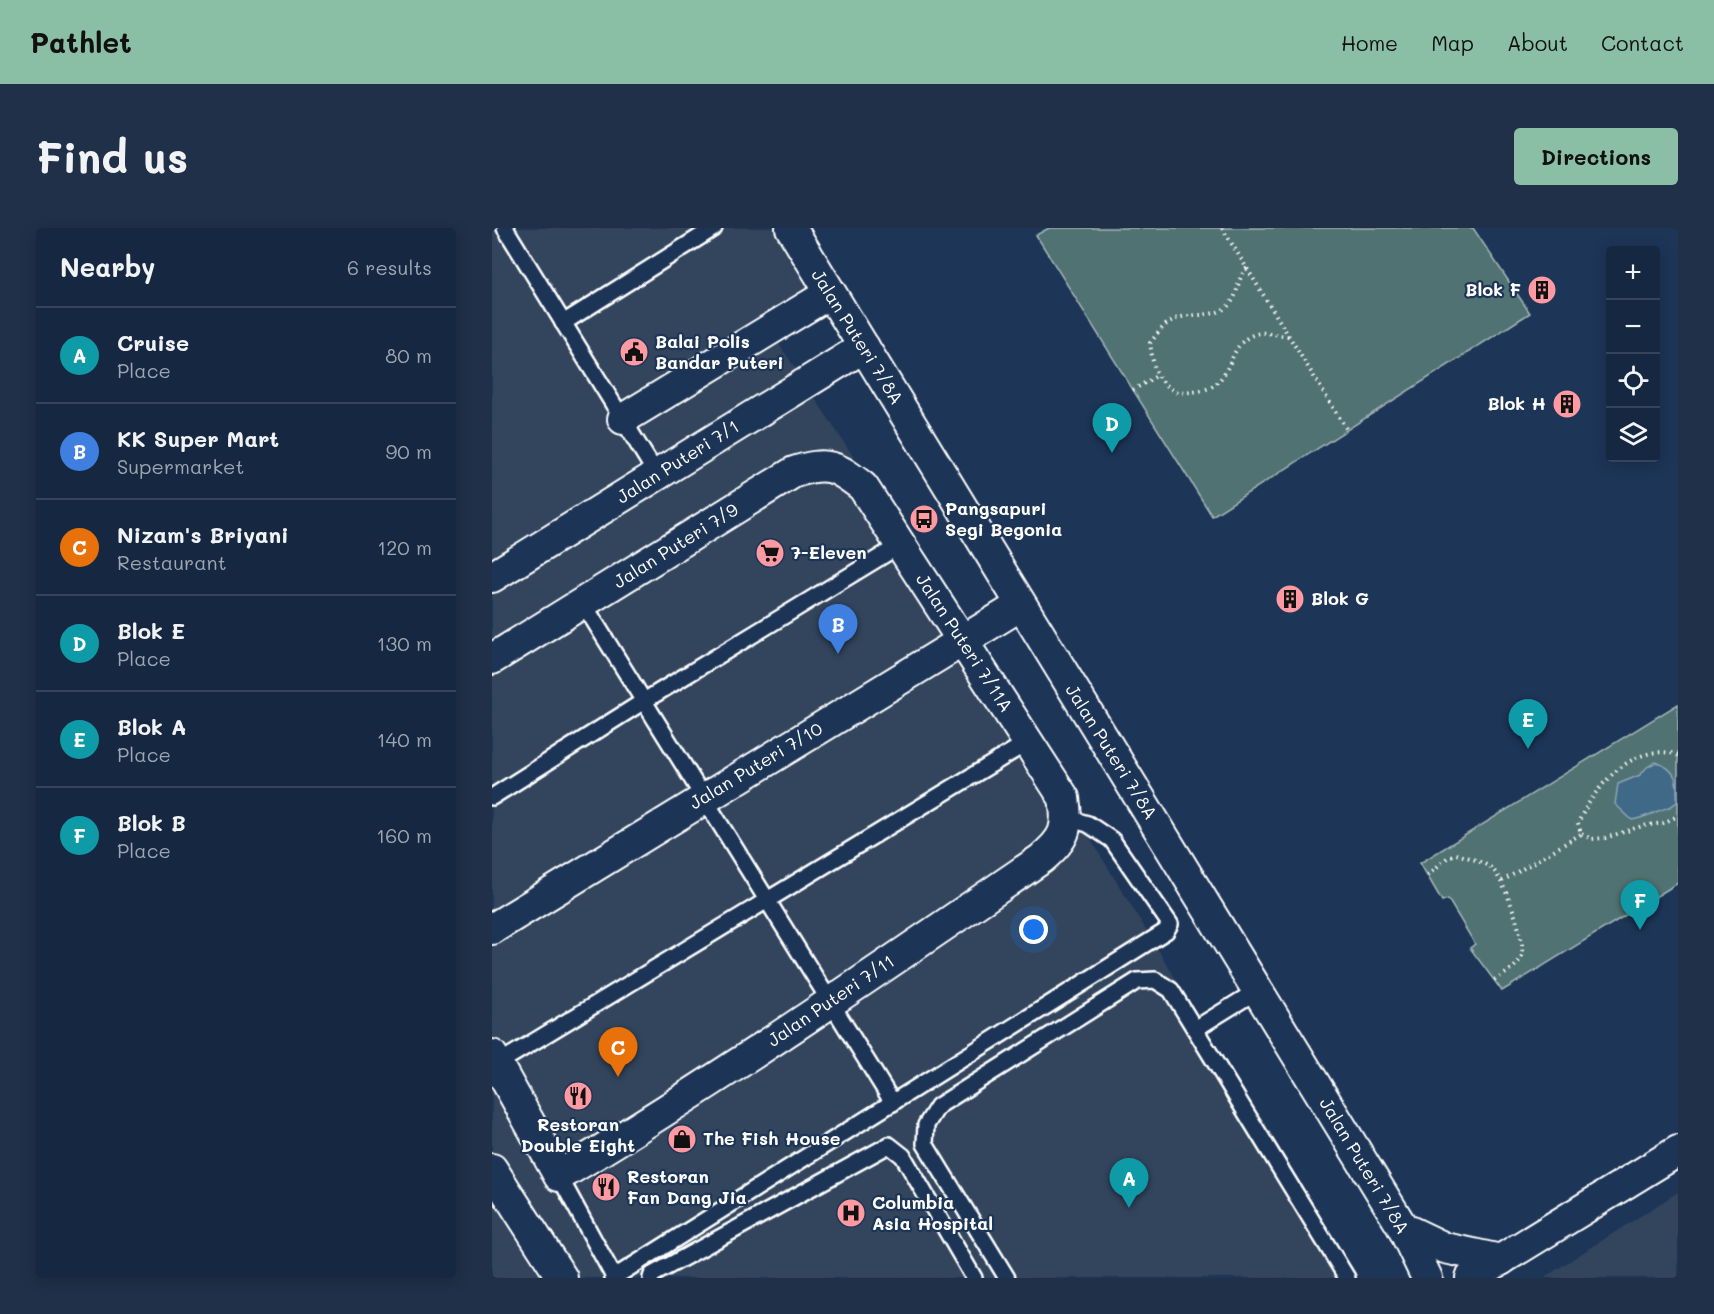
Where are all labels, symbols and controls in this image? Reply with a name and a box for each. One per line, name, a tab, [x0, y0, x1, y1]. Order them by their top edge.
text: Pathlet	[30, 24, 132, 60]
text: Home	[1341, 29, 1398, 56]
text: Map	[1431, 29, 1474, 56]
text: About	[1507, 29, 1568, 56]
text: Contact	[1601, 29, 1684, 56]
button: Directions	[1514, 128, 1678, 185]
text: Find us	[36, 129, 188, 184]
map controls	[1606, 246, 1660, 462]
button: +	[1606, 246, 1660, 300]
text: Nearby	[60, 250, 155, 284]
text: 6 results	[347, 254, 432, 280]
street label: Jalan Puteri 7/8A	[806, 264, 909, 409]
building icon: Blok F	[1526, 274, 1558, 306]
place label: Blok F	[1465, 277, 1521, 301]
button: −	[1606, 300, 1660, 354]
text: Cruise	[117, 328, 189, 357]
place label: Balai Polis Bandar Puteri	[655, 329, 784, 374]
public building icon: Balai Polis Bandar Puteri	[618, 336, 650, 368]
text: A	[73, 342, 86, 368]
text: 80 m	[385, 342, 432, 368]
button: locate	[1606, 354, 1660, 408]
text: Place	[117, 357, 171, 383]
building icon: Blok H	[1551, 388, 1583, 420]
place label: Blok H	[1487, 391, 1546, 415]
pin: D	[1092, 404, 1132, 453]
button: layers	[1606, 408, 1660, 462]
street label: Jalan Puteri 7/1	[612, 414, 743, 508]
text: KK Super Mart	[117, 424, 279, 453]
text: B	[73, 438, 86, 464]
text: 90 m	[386, 438, 432, 464]
text: Supermarket	[117, 453, 244, 479]
place label: Pangsapuri Segi Begonia	[945, 496, 1062, 541]
street label: Jalan Puteri 7/9	[609, 497, 743, 593]
bus stop icon: Pangsapuri Segi Begonia	[908, 503, 940, 535]
text: Nizam's Briyani	[117, 520, 289, 549]
text: C	[72, 534, 87, 560]
text: 120 m	[377, 534, 432, 560]
supermarket icon: 7-Eleven	[754, 537, 786, 569]
place label: 7-Eleven	[791, 540, 867, 564]
text: Restaurant	[117, 549, 227, 575]
street label: Jalan Puteri 7/11A	[911, 568, 1019, 716]
building icon: Blok G	[1274, 583, 1306, 615]
place label: Blok G	[1311, 586, 1369, 610]
pin: B	[818, 604, 858, 654]
text: Blok E	[117, 616, 185, 645]
text: D	[72, 630, 87, 656]
text: 130 m	[377, 630, 432, 656]
text: Place	[117, 645, 171, 671]
street label: Jalan Puteri 7/8A	[1060, 679, 1163, 824]
pin: E	[1508, 700, 1548, 749]
text: Blok A	[117, 712, 186, 741]
street label: Jalan Puteri 7/10	[684, 716, 827, 814]
text: E	[73, 726, 86, 752]
text: 140 m	[377, 726, 432, 752]
text: Place	[117, 741, 171, 767]
text: Blok B	[117, 808, 186, 837]
text: F	[73, 822, 86, 848]
text: 160 m	[376, 822, 432, 848]
text: Place	[117, 837, 171, 863]
pin: F	[1620, 880, 1660, 930]
your location	[1019, 915, 1048, 944]
street label: Jalan Puteri 7/11	[762, 949, 899, 1052]
pin: C	[598, 1028, 638, 1077]
restaurant icon: Restoran Double Eight	[562, 1080, 594, 1112]
street label: Jalan Puteri 7/8A	[1315, 1093, 1415, 1238]
place label: Restoran Double Eight	[521, 1112, 635, 1157]
shop icon: The Fish House	[666, 1123, 698, 1155]
place label: The Fish House	[703, 1126, 841, 1150]
pin: A	[1110, 1158, 1148, 1208]
place label: Restoran Fan Dang Jia	[627, 1164, 747, 1209]
restaurant icon: Restoran Fan Dang Jia	[590, 1171, 622, 1203]
place label: Columbia Asia Hospital	[872, 1190, 993, 1235]
hospital icon: Columbia Asia Hospital	[835, 1197, 867, 1229]

